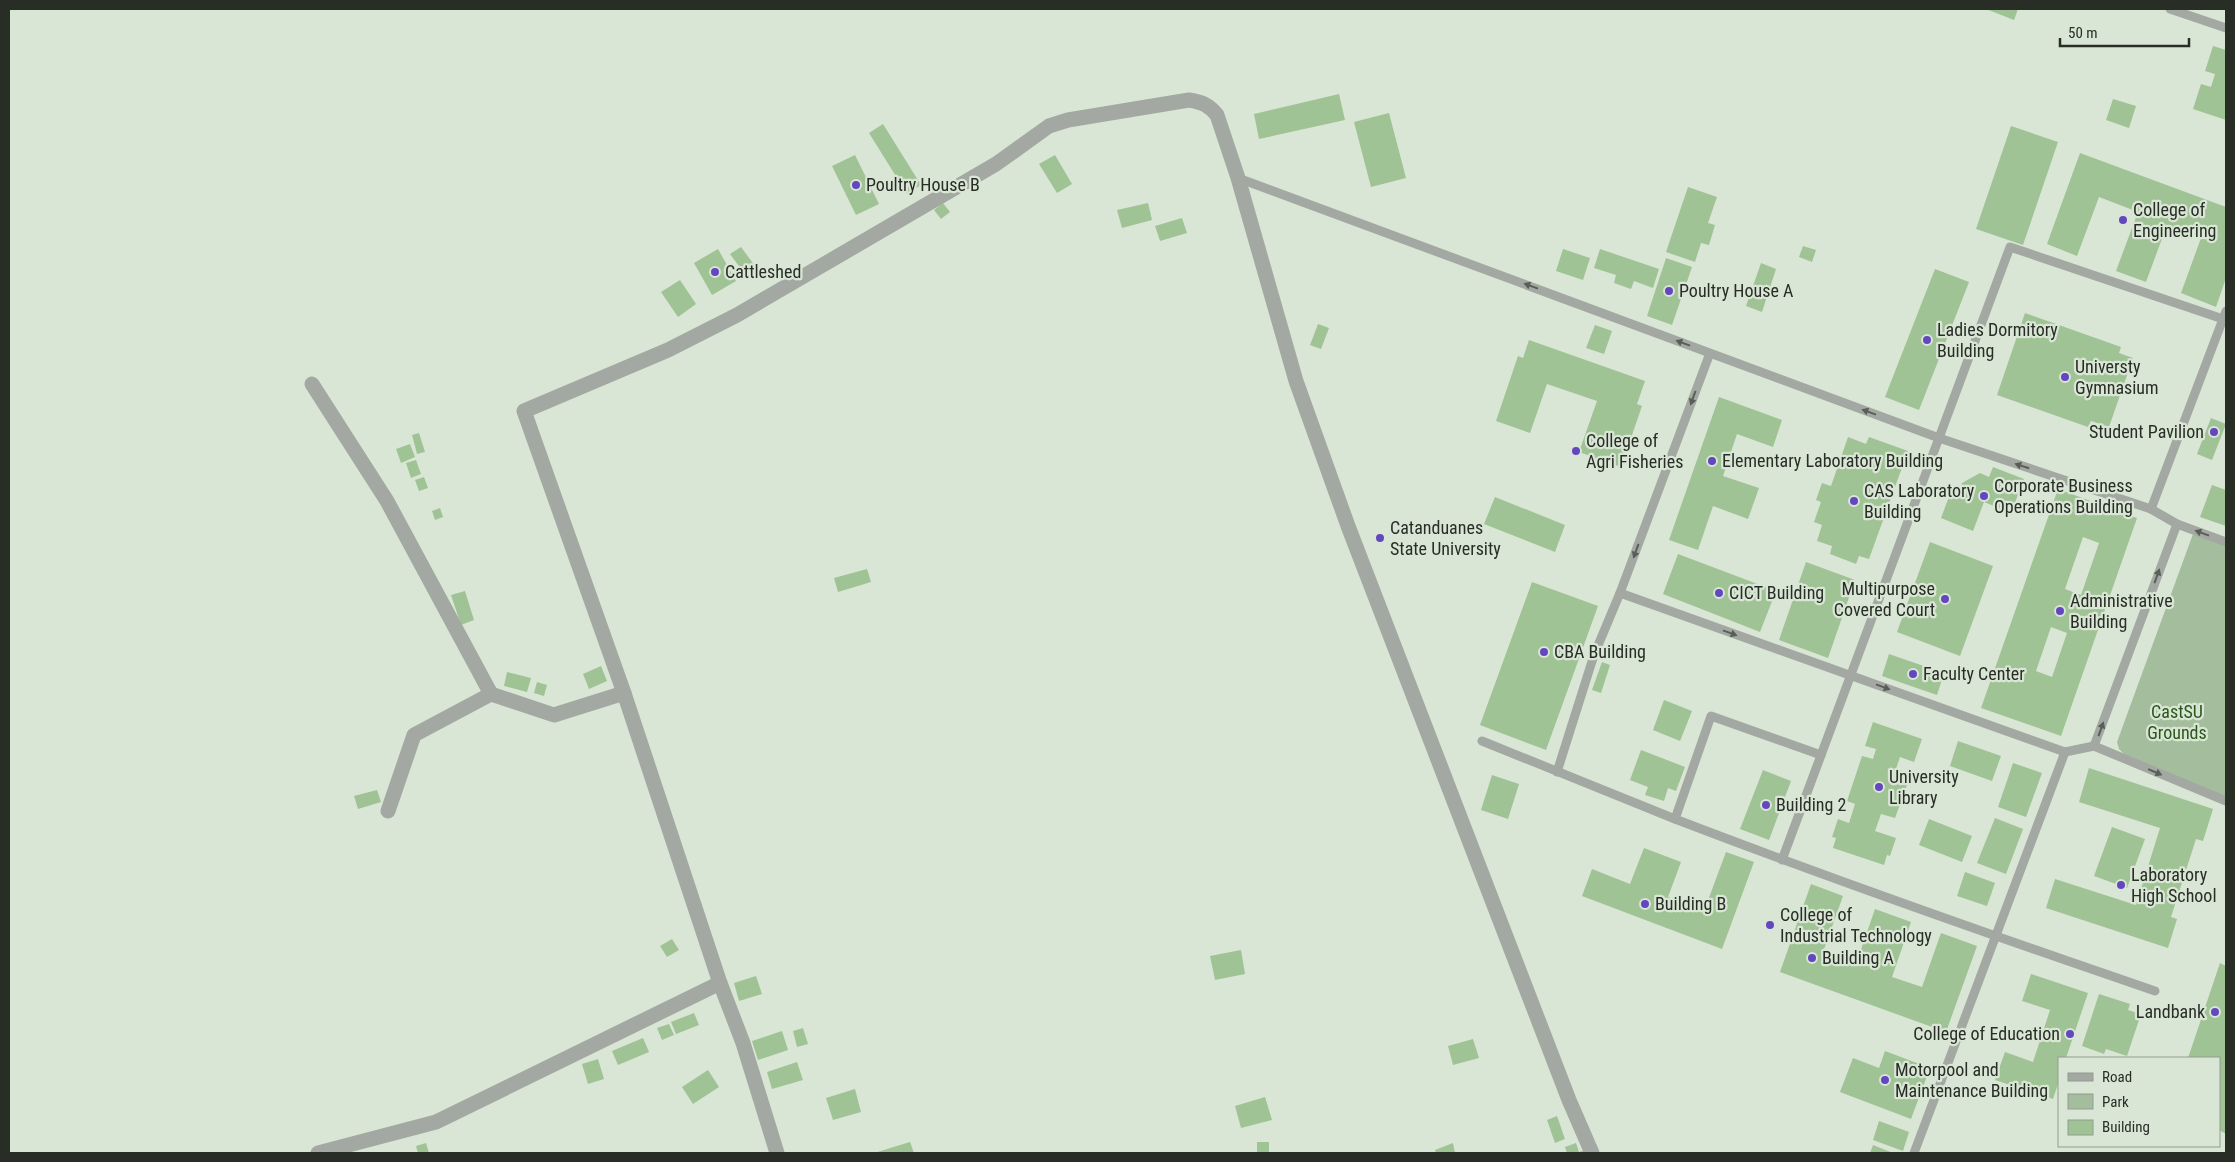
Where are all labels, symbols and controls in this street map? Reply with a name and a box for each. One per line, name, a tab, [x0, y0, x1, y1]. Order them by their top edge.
scale bar	[2060, 15, 2189, 47]
text: 50 m	[2068, 24, 2098, 42]
place label: Poultry House B	[866, 174, 980, 195]
marker: Poultry House B	[850, 179, 862, 191]
place label: College of Engineering	[2133, 199, 2216, 241]
marker: College of Engineering	[2117, 214, 2129, 226]
place label: Cattleshed	[725, 261, 801, 282]
marker: Cattleshed	[709, 266, 721, 278]
place label: Poultry House A	[1679, 280, 1794, 301]
one-way arrow	[1524, 282, 1538, 290]
marker: Poultry House A	[1663, 285, 1675, 297]
place label: Ladies Dormitory Building	[1937, 319, 2058, 361]
marker: Ladies Dormitory Building	[1921, 334, 1933, 346]
one-way arrow	[1676, 339, 1691, 346]
place label: Universty Gymnasium	[2075, 356, 2159, 398]
marker: Universty Gymnasium	[2059, 371, 2071, 383]
one-way arrow	[1688, 391, 1696, 406]
one-way arrow	[1861, 408, 1876, 415]
place label: Student Pavilion	[2089, 421, 2204, 442]
marker: Student Pavilion	[2208, 426, 2220, 438]
place label: College of Agri Fisheries	[1586, 430, 1683, 472]
marker: College of Agri Fisheries	[1570, 445, 1582, 457]
place label: Elementary Laboratory Building	[1722, 450, 1943, 471]
marker: Elementary Laboratory Building	[1706, 455, 1718, 467]
one-way arrow	[2014, 462, 2029, 470]
place label: Corporate Business Operations Building	[1994, 475, 2133, 517]
place label: CAS Laboratory Building	[1864, 480, 1975, 522]
marker: Corporate Business Operations Building	[1978, 490, 1990, 502]
marker: CAS Laboratory Building	[1848, 495, 1860, 507]
place label: Catanduanes State University	[1390, 517, 1501, 559]
one-way arrow	[2194, 529, 2209, 536]
marker: Catanduanes State University	[1374, 532, 1386, 544]
one-way arrow	[1632, 544, 1640, 559]
one-way arrow	[2153, 568, 2161, 583]
place label: Multipurpose Covered Court	[1834, 578, 1935, 620]
place label: CICT Building	[1729, 582, 1824, 603]
marker: CICT Building	[1713, 587, 1725, 599]
place label: Administrative Building	[2070, 590, 2173, 632]
marker: Multipurpose Covered Court	[1939, 593, 1951, 605]
marker: Administrative Building	[2054, 605, 2066, 617]
one-way arrow	[1723, 629, 1738, 637]
place label: CBA Building	[1554, 641, 1646, 662]
marker: CBA Building	[1538, 646, 1550, 658]
place label: Faculty Center	[1923, 663, 2025, 684]
marker: Faculty Center	[1907, 668, 1919, 680]
one-way arrow	[1876, 683, 1891, 691]
park label: CastSU Grounds	[2147, 701, 2207, 743]
one-way arrow	[2098, 721, 2105, 736]
place label: University Library	[1889, 766, 1959, 808]
one-way arrow	[2148, 768, 2162, 776]
marker: University Library	[1873, 781, 1885, 793]
place label: Building 2	[1776, 794, 1847, 815]
marker: Building 2	[1760, 799, 1772, 811]
place label: Laboratory High School	[2131, 864, 2217, 906]
marker: Laboratory High School	[2115, 879, 2127, 891]
place label: Building B	[1655, 893, 1726, 914]
marker: Building B	[1639, 898, 1651, 910]
place label: College of Industrial Technology	[1780, 904, 1932, 946]
marker: College of Industrial Technology	[1764, 919, 1776, 931]
place label: Building A	[1822, 947, 1895, 968]
marker: Building A	[1806, 952, 1818, 964]
place label: Landbank	[2136, 1001, 2205, 1022]
marker: Landbank	[2209, 1006, 2221, 1018]
place label: College of Education	[1913, 1023, 2060, 1044]
marker: College of Education	[2064, 1028, 2076, 1040]
legend	[2058, 1057, 2220, 1147]
place label: Motorpool and Maintenance Building	[1895, 1059, 2048, 1101]
text: Road	[2102, 1068, 2132, 1086]
marker: Motorpool and Maintenance Building	[1879, 1074, 1891, 1086]
text: Park	[2102, 1093, 2129, 1111]
text: Building	[2102, 1118, 2150, 1136]

